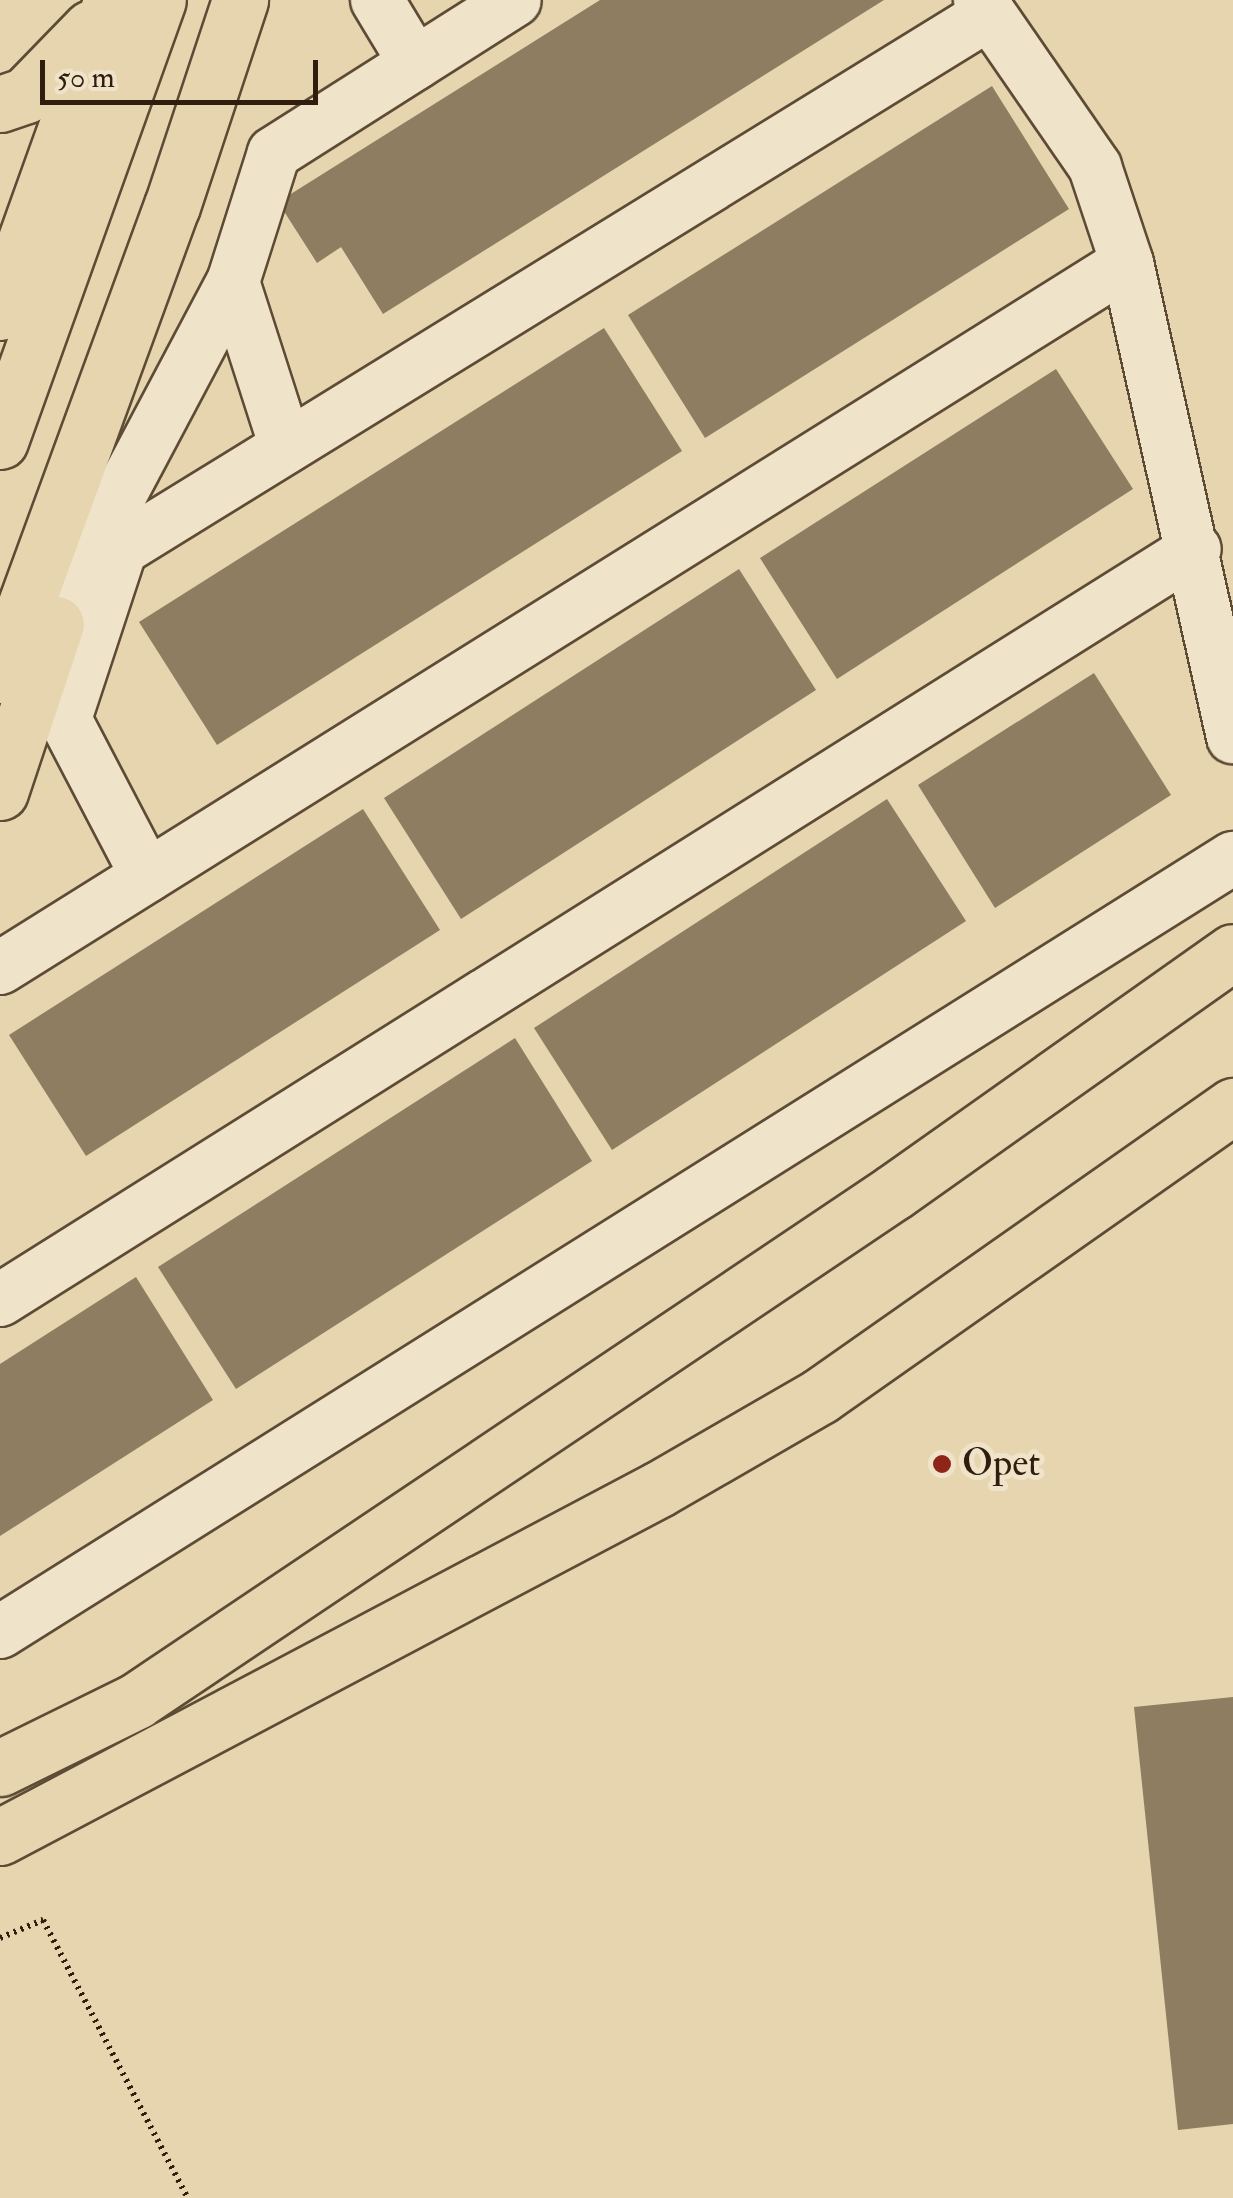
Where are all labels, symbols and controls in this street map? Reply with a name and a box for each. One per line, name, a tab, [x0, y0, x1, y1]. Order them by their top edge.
scale bar	[45, 40, 322, 102]
text: 50 m	[57, 59, 115, 96]
place label: Opet	[962, 1441, 1040, 1487]
marker: Opet	[931, 1453, 953, 1475]

